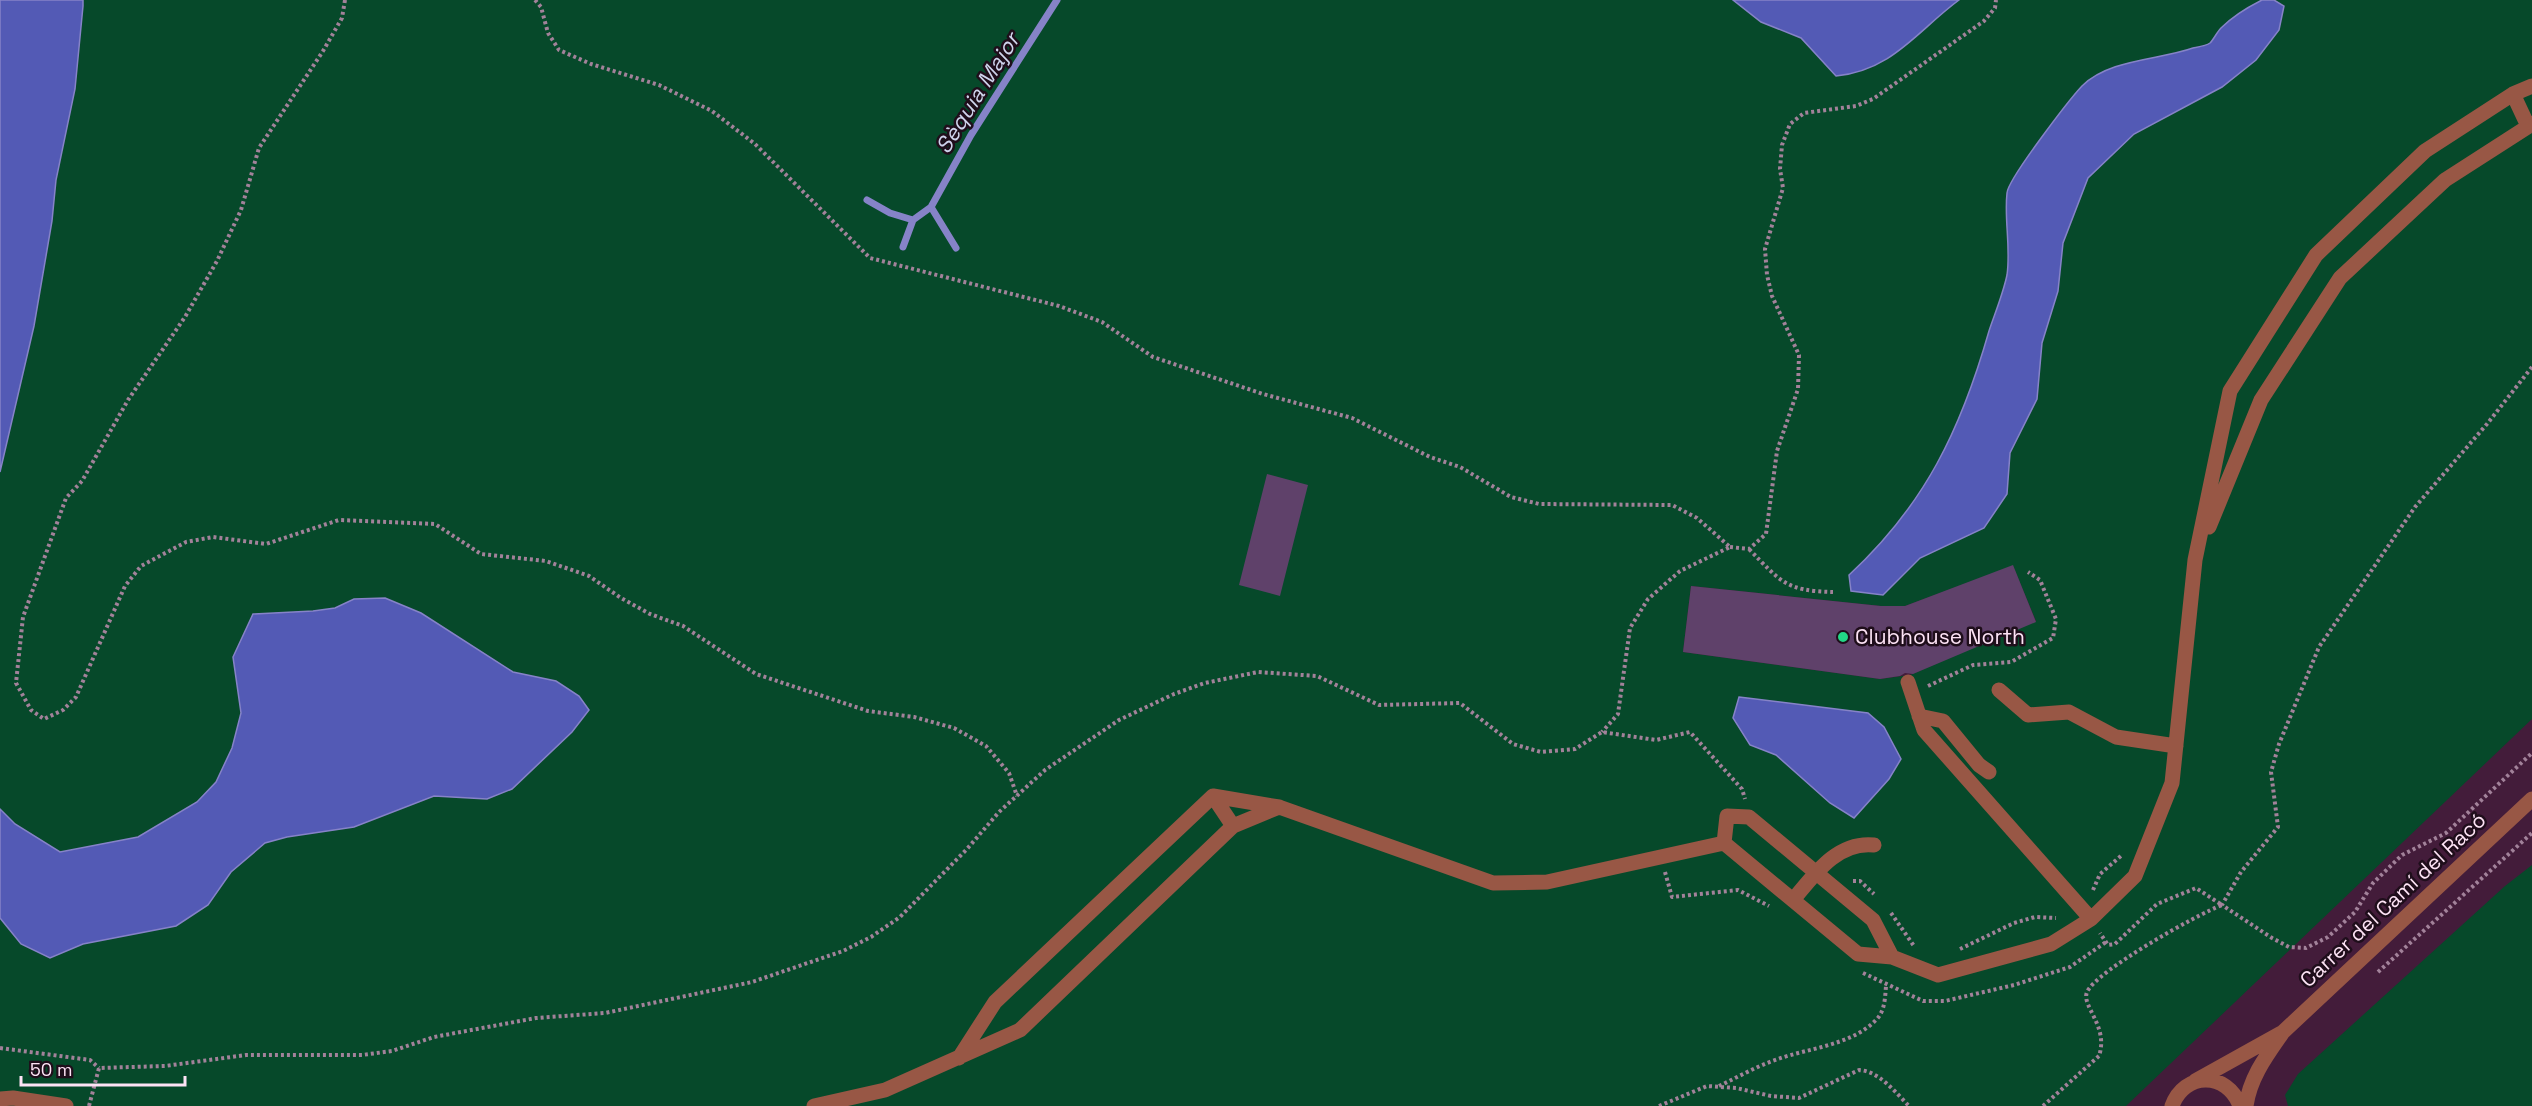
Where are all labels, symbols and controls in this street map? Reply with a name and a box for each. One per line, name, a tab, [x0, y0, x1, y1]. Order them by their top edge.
water label: Sèquia Major	[929, 25, 1027, 158]
place label: Clubhouse North	[1855, 623, 2025, 650]
marker: Clubhouse North	[1836, 630, 1850, 644]
street label: Carrer del Camí del Racó	[2294, 806, 2491, 993]
scale bar	[21, 1049, 184, 1087]
text: 50 m	[30, 1058, 72, 1081]

